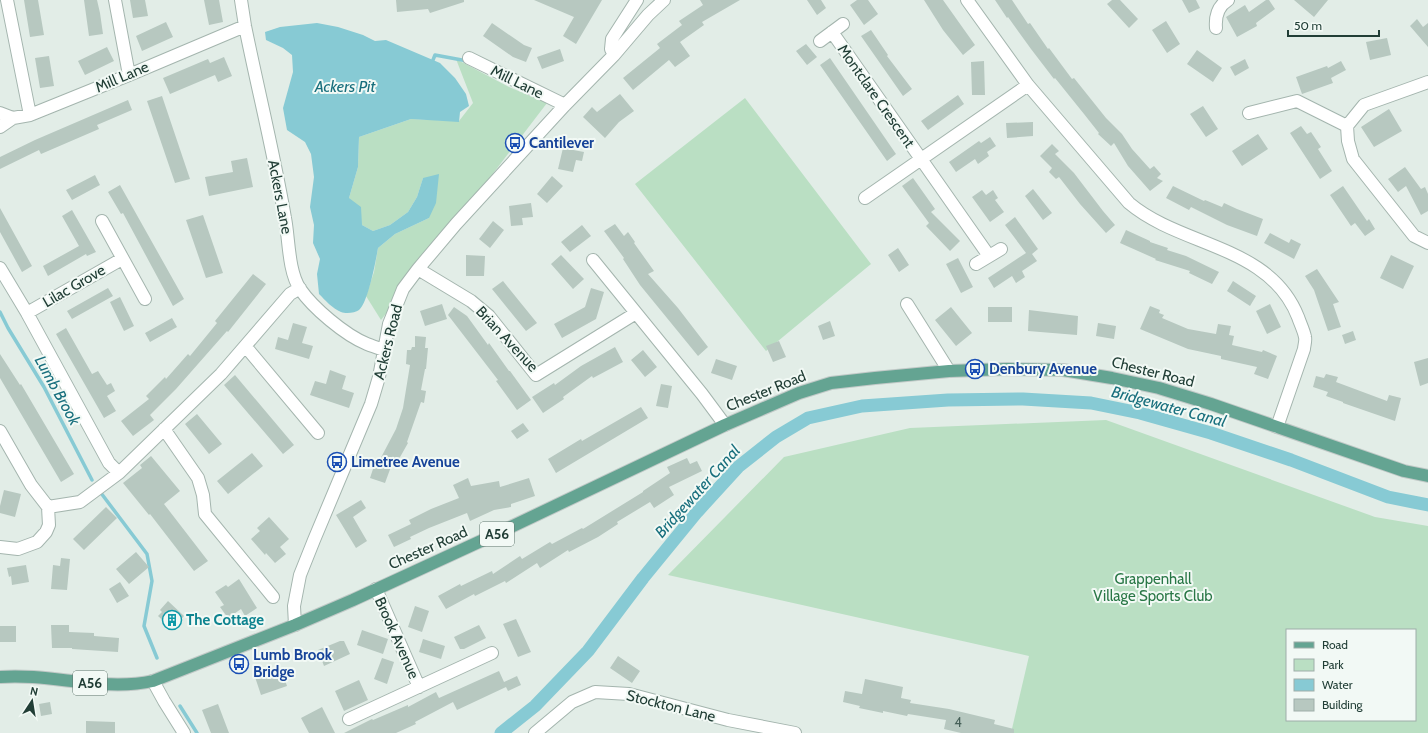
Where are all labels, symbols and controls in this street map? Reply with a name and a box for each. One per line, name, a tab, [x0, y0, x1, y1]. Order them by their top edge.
scale bar	[1288, 12, 1379, 38]
text: 50 m	[1294, 18, 1322, 33]
street label: Montclare Crescent	[834, 41, 918, 151]
street label: Mill Lane	[93, 58, 152, 96]
street label: Mill Lane	[488, 62, 547, 103]
water label: Ackers Pit	[314, 77, 377, 96]
bus stop icon: Cantilever	[504, 132, 526, 154]
place label: Cantilever	[529, 134, 594, 152]
street label: Ackers Lane	[264, 158, 296, 236]
street label: Lilac Grove	[40, 261, 109, 311]
street label: Brian Avenue	[472, 302, 542, 376]
street label: Ackers Road	[370, 303, 406, 381]
water label: Lumb Brook	[31, 352, 85, 429]
street label: Chester Road	[1110, 353, 1196, 391]
bus stop icon: Denbury Avenue	[964, 358, 986, 380]
place label: Denbury Avenue	[989, 360, 1097, 378]
street label: Chester Road	[723, 367, 809, 415]
water label: Bridgewater Canal	[1109, 382, 1229, 431]
water label: Bridgewater Canal	[651, 441, 744, 542]
bus stop icon: Limetree Avenue	[326, 451, 348, 473]
place label: Limetree Avenue	[351, 453, 460, 471]
road number: A56	[480, 522, 514, 546]
street label: Chester Road	[386, 523, 470, 573]
park label: Grappenhall Village Sports Club	[1093, 570, 1213, 605]
street label: Brook Avenue	[371, 594, 423, 682]
building icon: The Cottage	[161, 609, 183, 631]
place label: The Cottage	[186, 611, 264, 629]
legend	[1286, 629, 1416, 721]
text: Road	[1322, 637, 1348, 652]
place label: Lumb Brook Bridge	[253, 646, 333, 681]
bus stop icon: Lumb Brook Bridge	[228, 653, 250, 675]
text: Park	[1322, 657, 1344, 672]
road number: A56	[73, 671, 107, 695]
text: Water	[1322, 677, 1353, 692]
north arrow	[12, 681, 52, 721]
text: N	[29, 684, 39, 699]
street label: Stockton Lane	[625, 686, 718, 726]
text: Building	[1322, 697, 1364, 712]
house number: 4	[954, 714, 962, 730]

